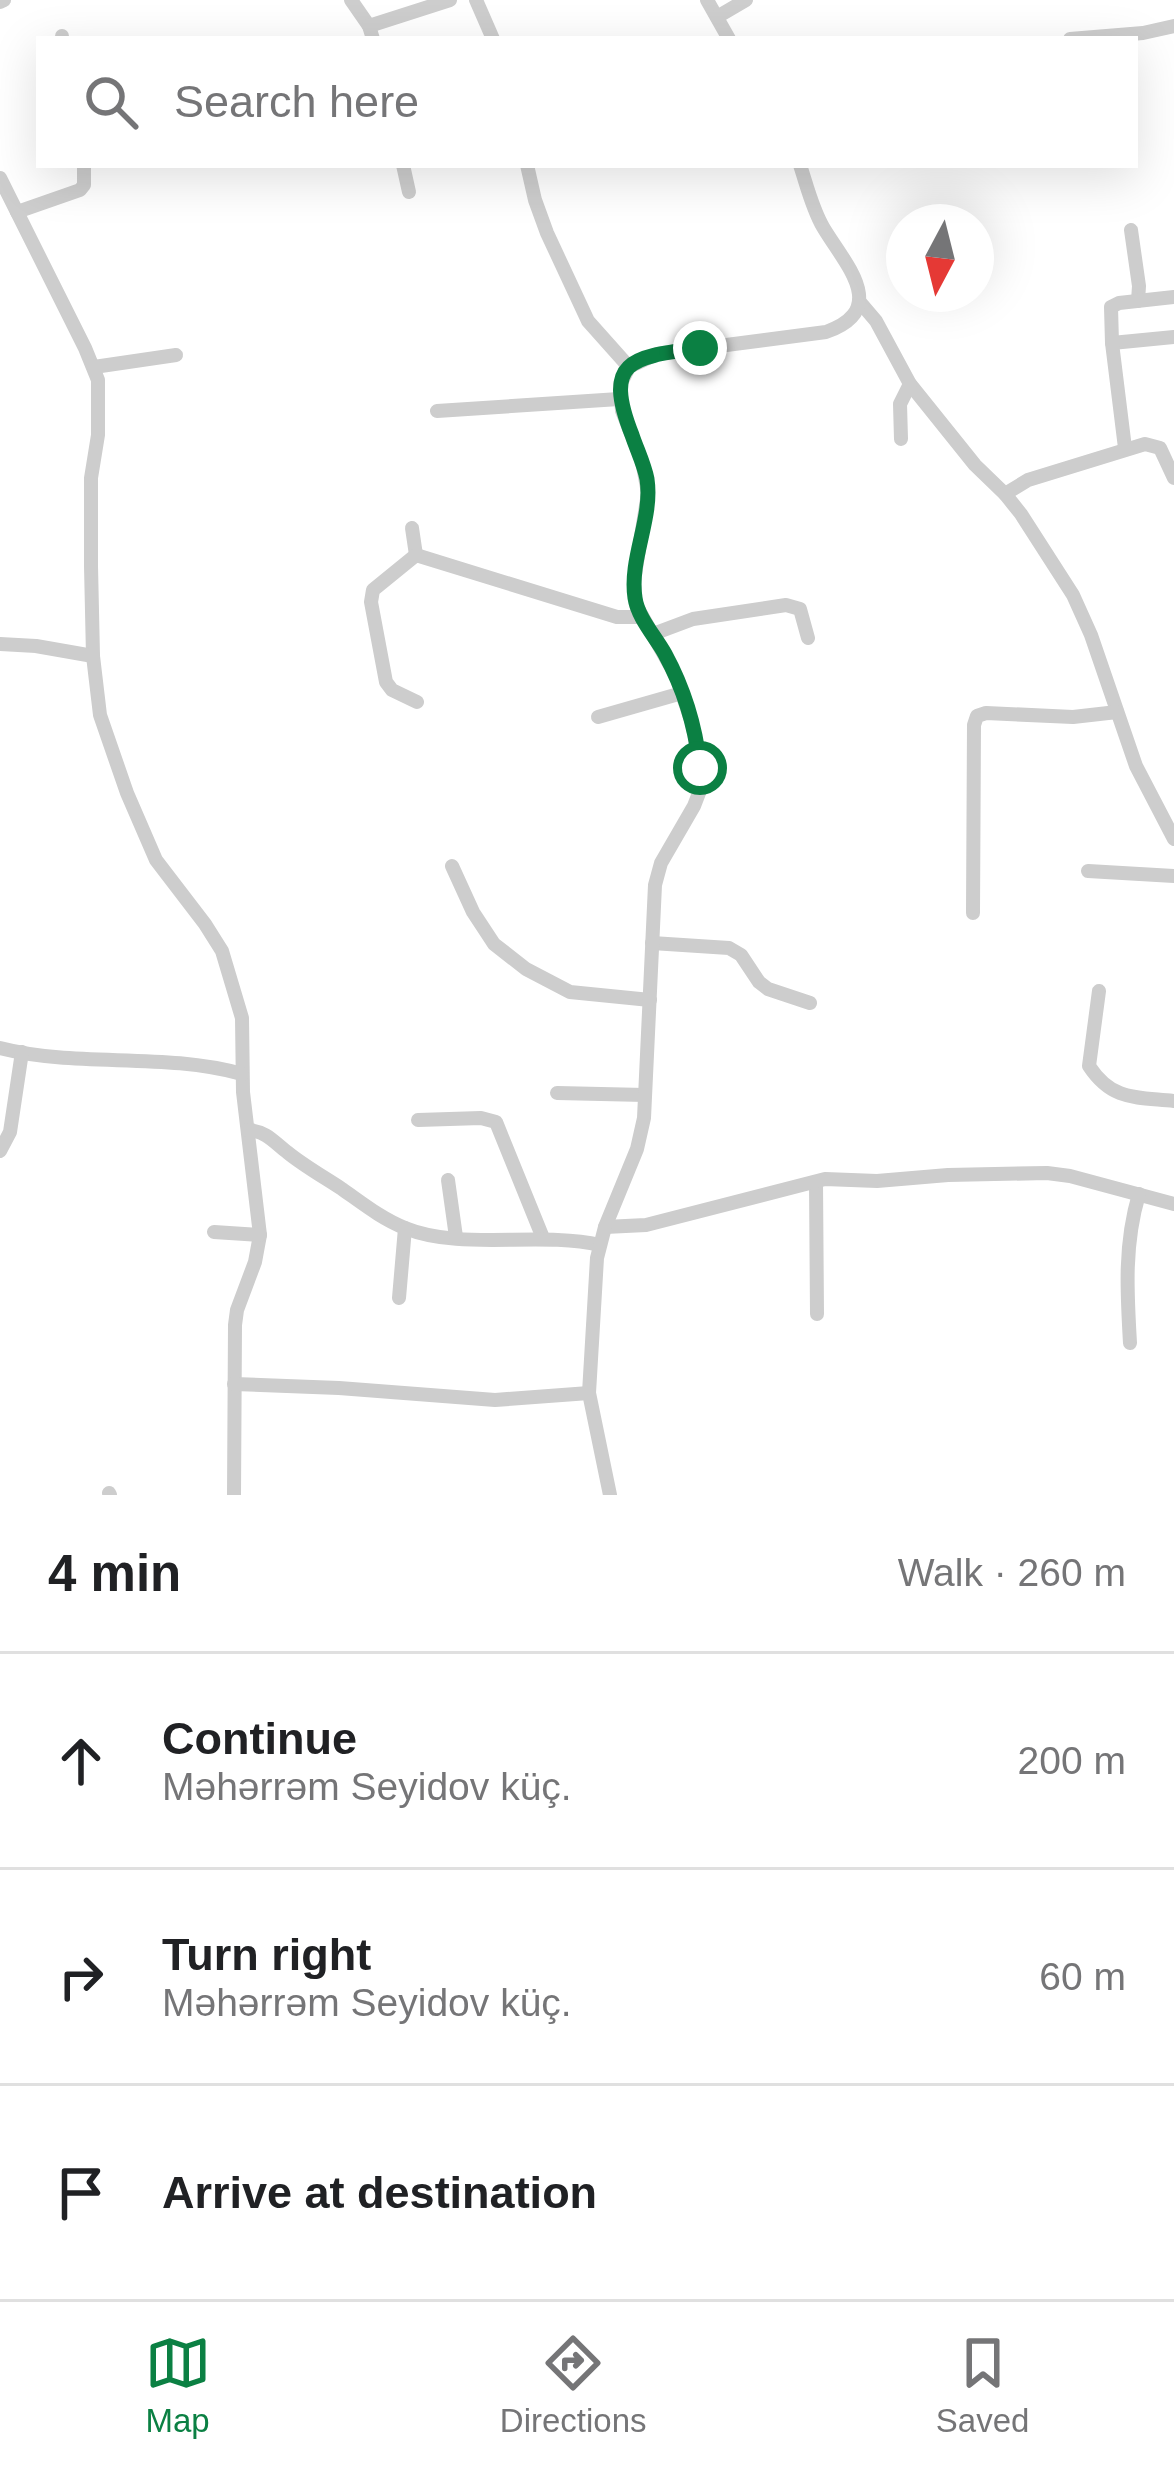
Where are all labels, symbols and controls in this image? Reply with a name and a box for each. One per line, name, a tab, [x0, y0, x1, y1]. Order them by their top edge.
search box	[36, 36, 1138, 168]
icon: search	[78, 69, 144, 135]
text: Search here	[174, 76, 419, 127]
north arrow	[886, 204, 994, 312]
route end	[673, 321, 727, 375]
route start	[673, 741, 727, 795]
text: 4 min	[48, 1545, 181, 1602]
text: Walk · 260 m	[898, 1551, 1126, 1594]
text: Continue	[162, 1713, 357, 1764]
icon: ahead	[48, 1728, 114, 1794]
text: 200 m	[1018, 1739, 1126, 1782]
text: Məhərrəm Seyidov küç.	[162, 1765, 572, 1808]
text: Turn right	[162, 1929, 371, 1980]
icon: right	[48, 1944, 114, 2010]
text: 60 m	[1039, 1955, 1126, 1998]
text: Məhərrəm Seyidov küç.	[162, 1981, 572, 2024]
icon: arrive	[48, 2160, 114, 2226]
text: Arrive at destination	[162, 2167, 597, 2218]
tab: Map	[145, 2330, 211, 2440]
tab: Directions	[500, 2330, 647, 2440]
tab: Saved	[936, 2330, 1029, 2440]

